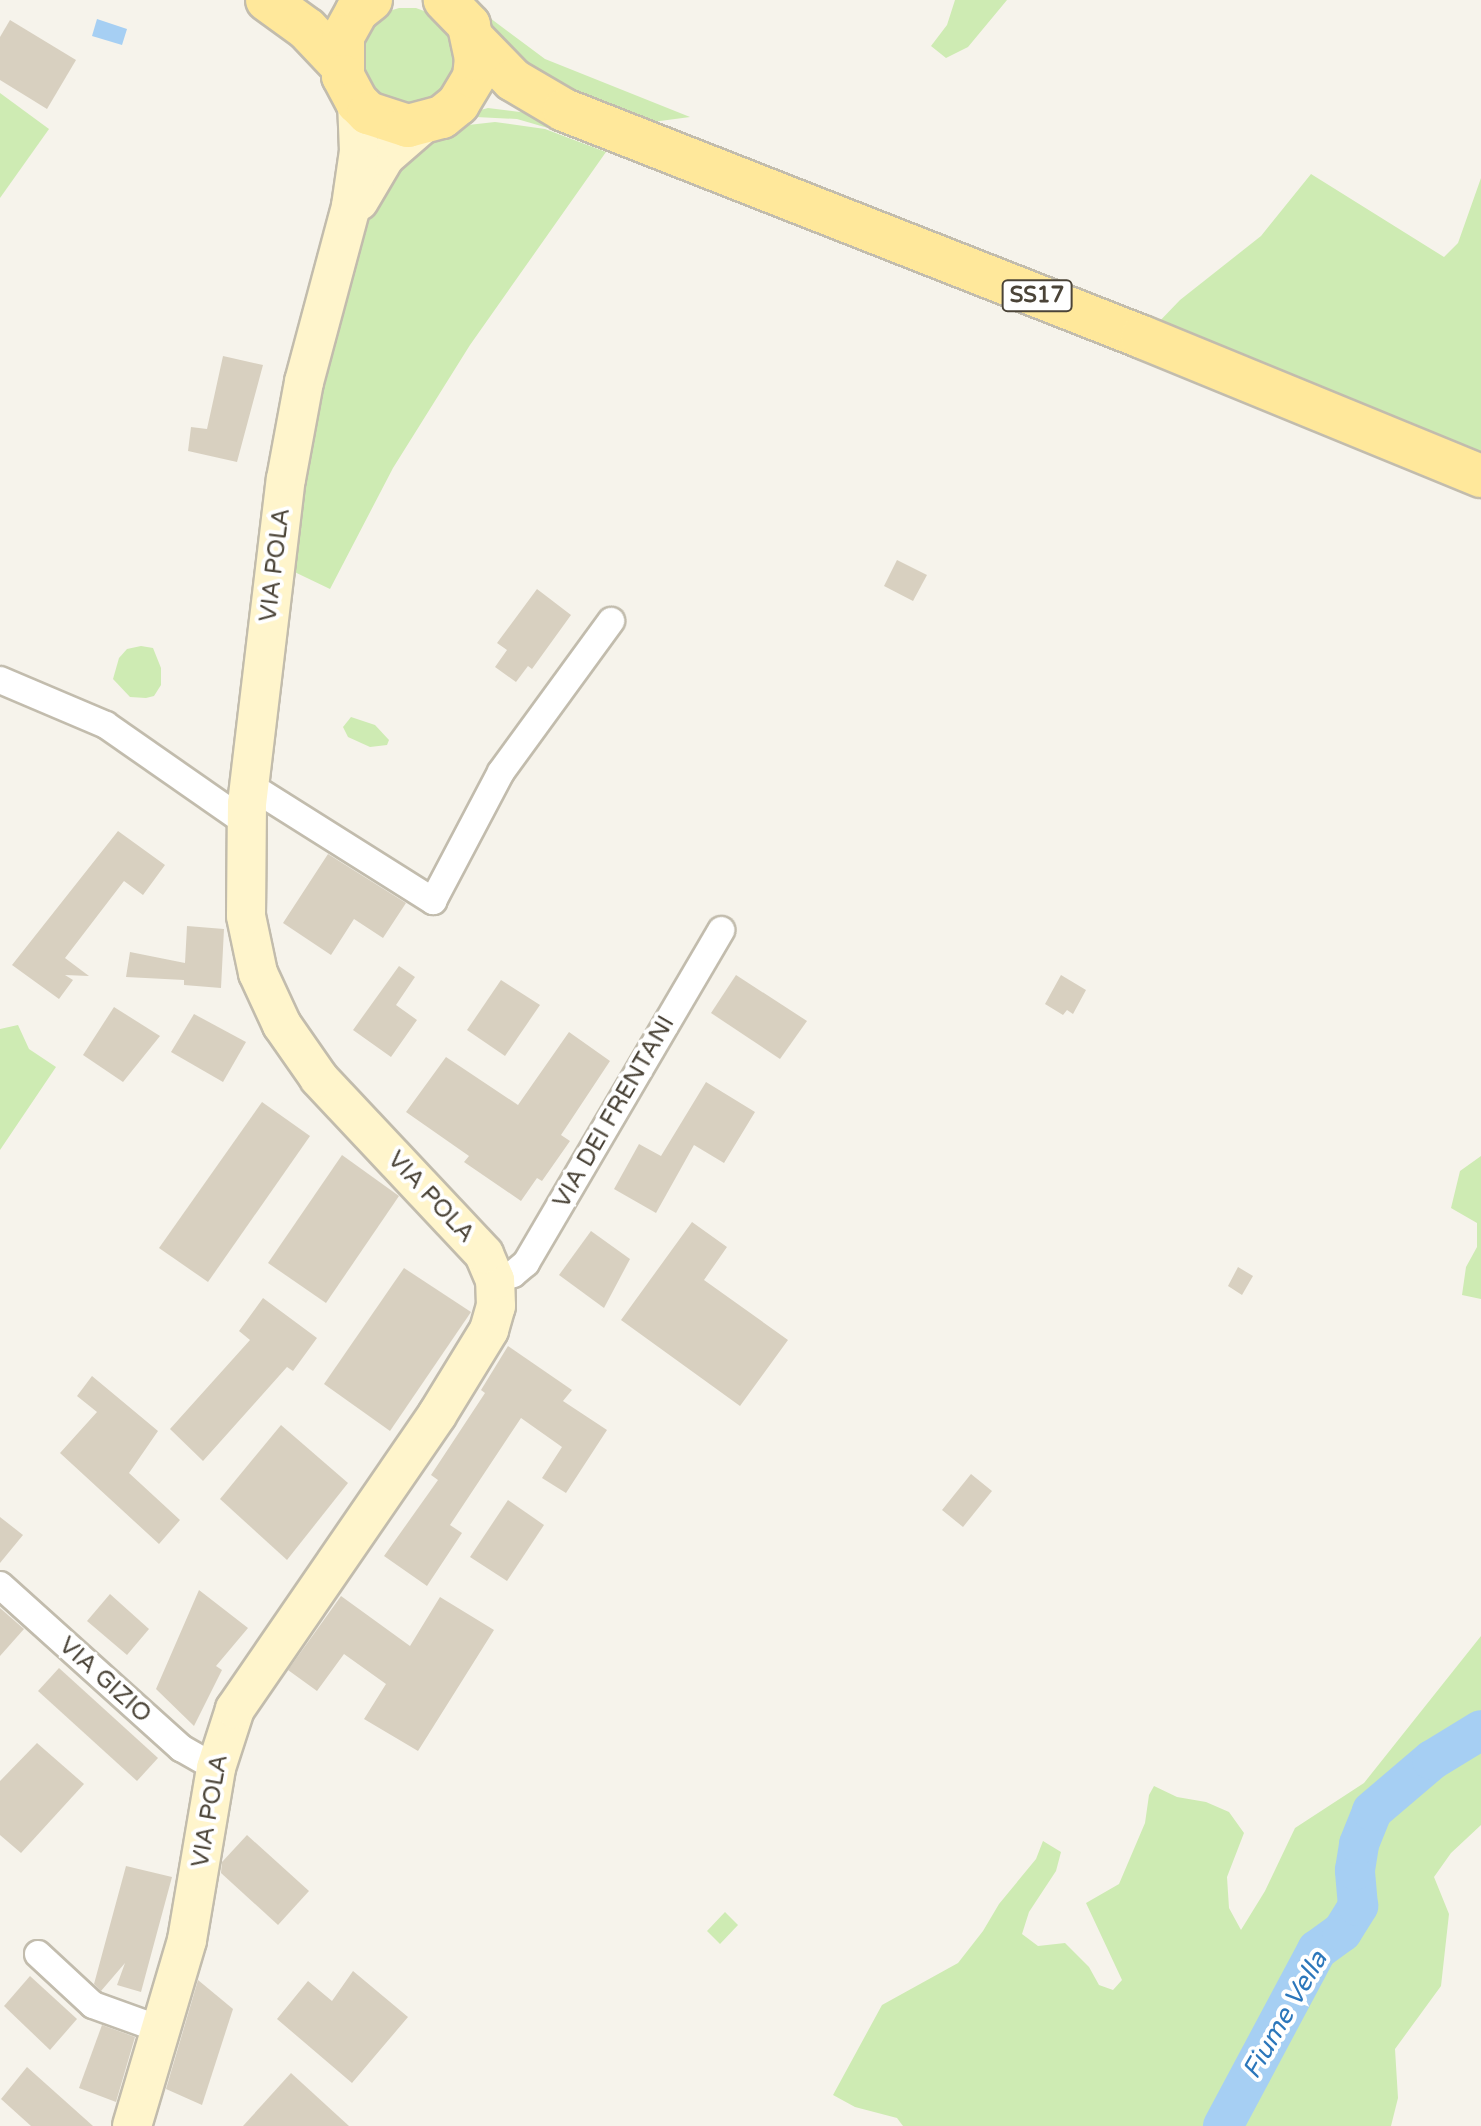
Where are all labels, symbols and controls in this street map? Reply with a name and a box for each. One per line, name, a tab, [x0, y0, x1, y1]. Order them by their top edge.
road number: SS17	[1001, 278, 1073, 314]
street label: VIA POLA	[254, 506, 296, 624]
street label: VIA DEI FRENTANI	[547, 1011, 681, 1213]
street label: VIA POLA	[381, 1145, 481, 1249]
street label: VIA GIZIO	[53, 1631, 157, 1729]
street label: VIA POLA	[186, 1752, 234, 1870]
water label: Fiume Vella	[1236, 1946, 1334, 2084]

